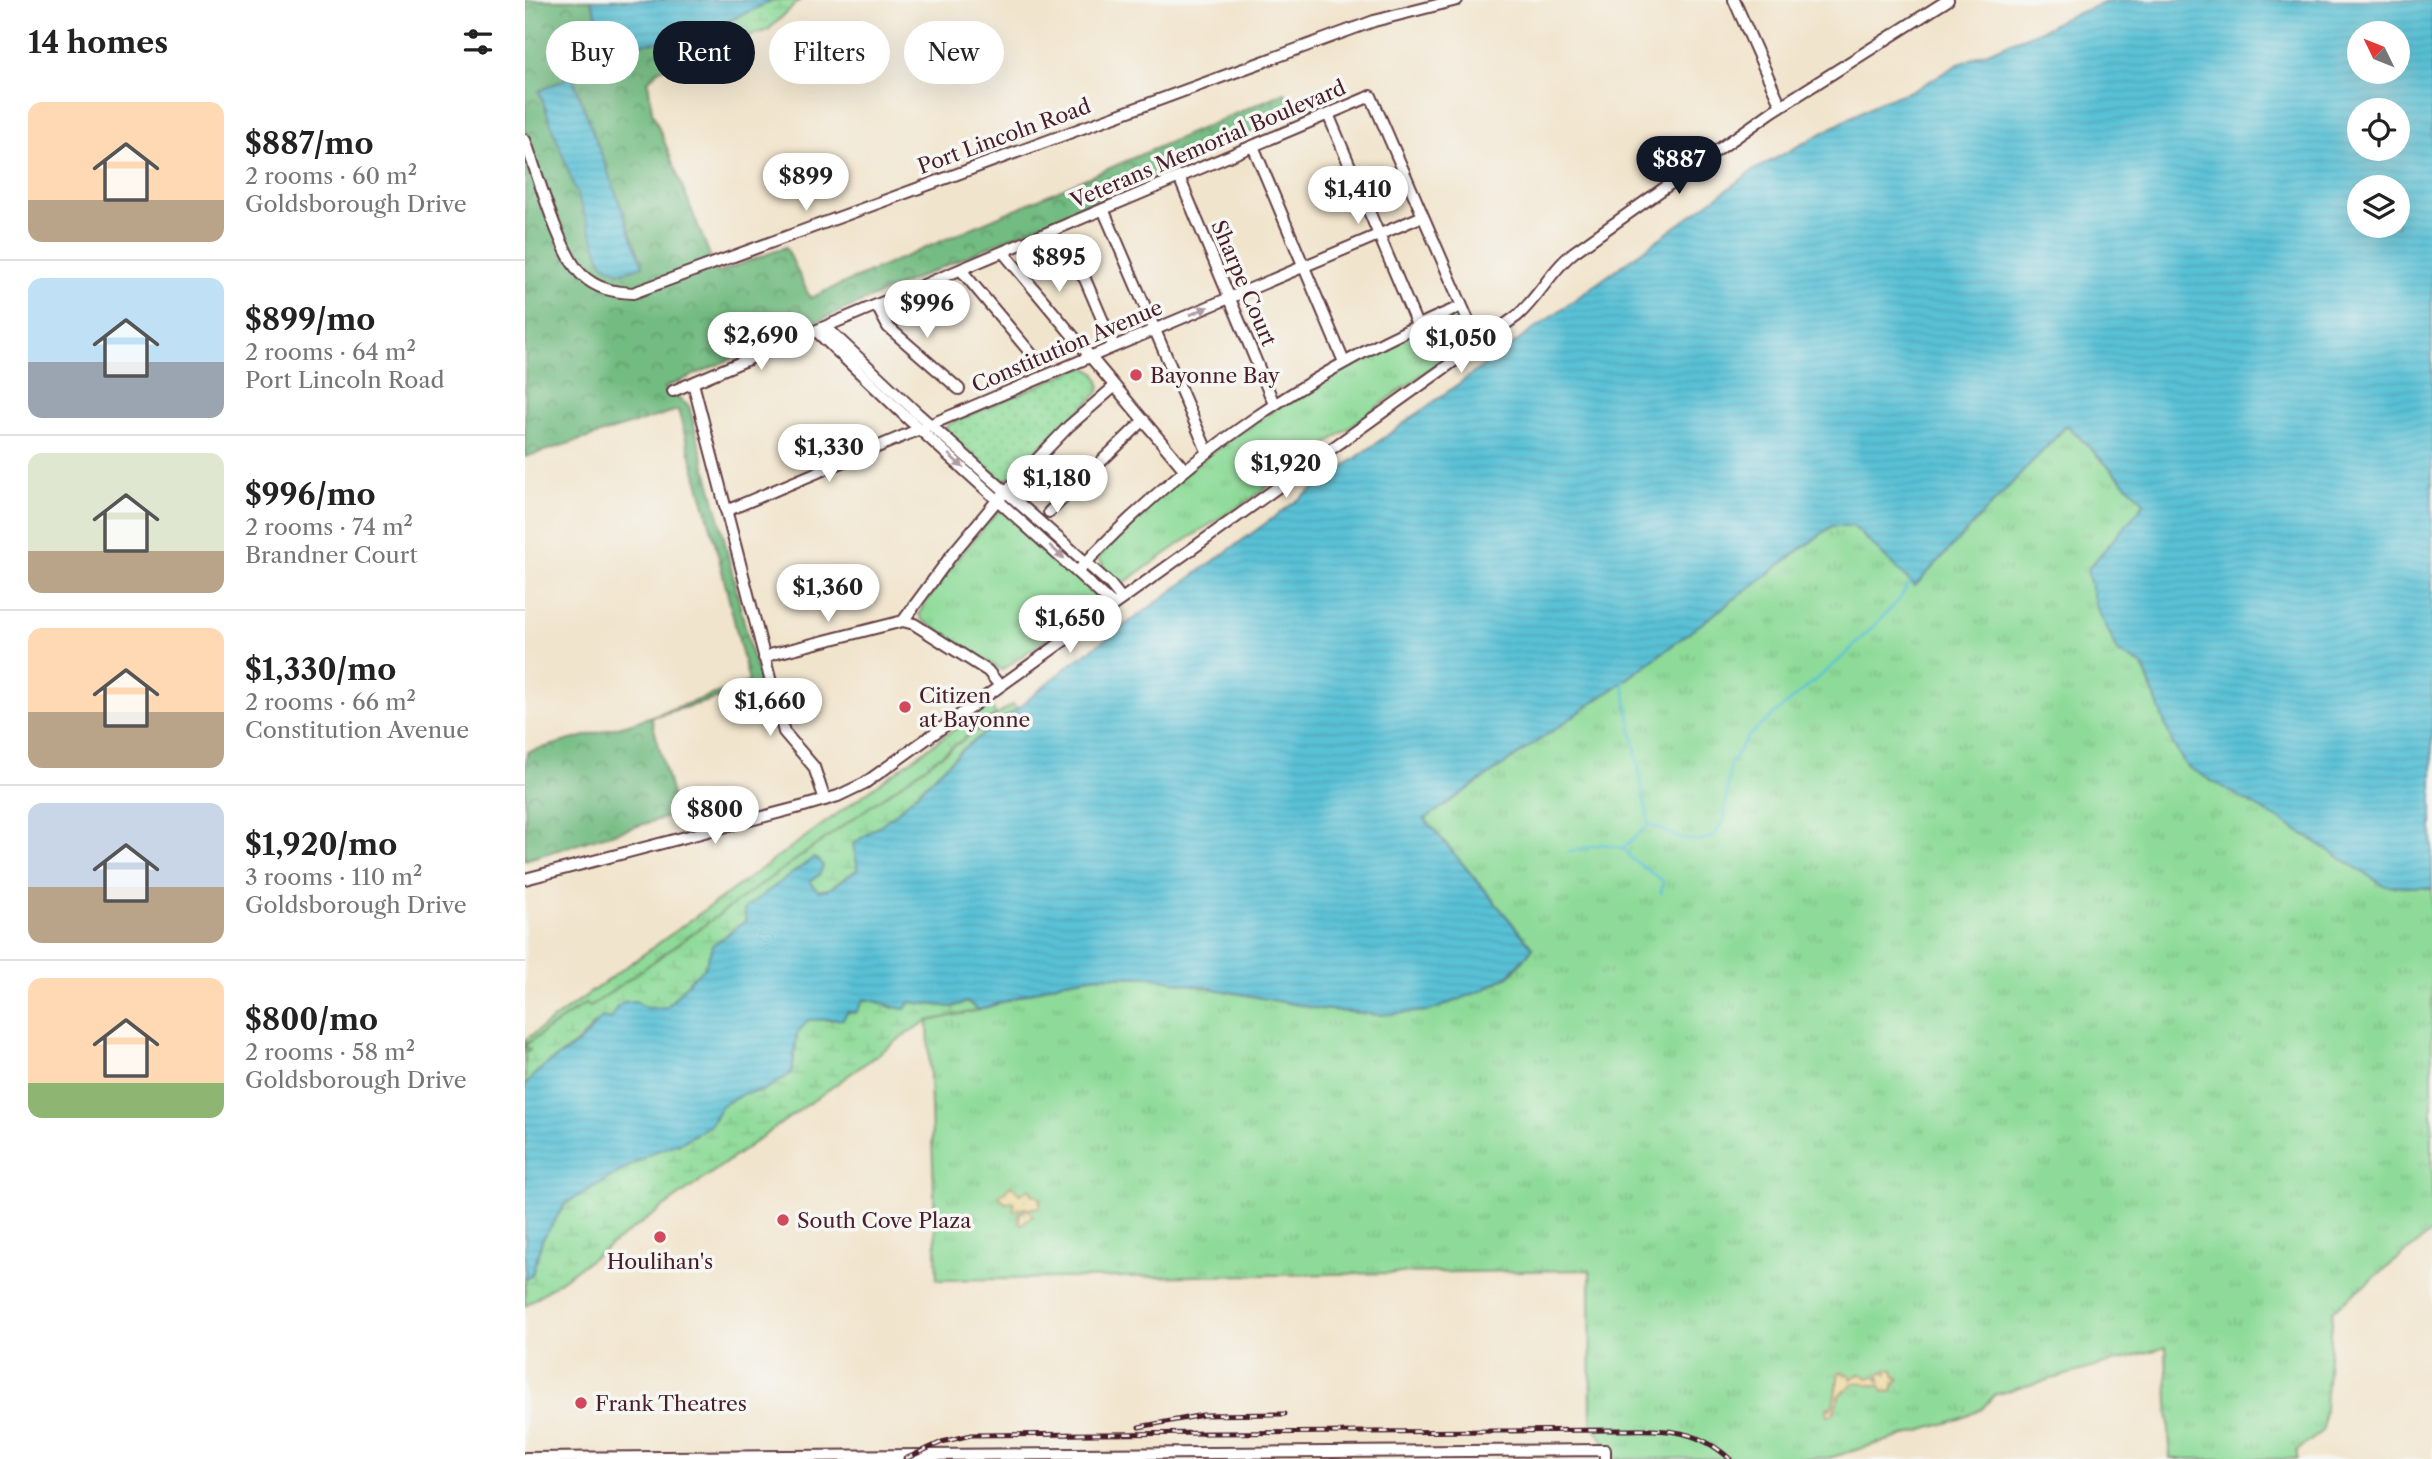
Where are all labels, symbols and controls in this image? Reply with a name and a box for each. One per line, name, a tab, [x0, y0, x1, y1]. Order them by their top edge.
chip: Buy	[546, 21, 639, 84]
chip: Rent	[653, 21, 755, 84]
chip: Filters	[769, 21, 890, 84]
chip: New	[904, 21, 1004, 84]
north arrow	[2347, 21, 2410, 84]
map controls	[2347, 21, 2410, 238]
icon: filters	[459, 23, 497, 61]
text: 14 homes	[28, 24, 168, 61]
street label: Veterans Memorial Boulevard	[1066, 75, 1349, 214]
street label: Port Lincoln Road	[914, 93, 1094, 179]
button: locate	[2347, 98, 2410, 161]
text: $887/mo	[245, 125, 374, 162]
icon: home	[84, 130, 168, 214]
pin: $887	[1638, 136, 1720, 196]
text: $887	[1652, 145, 1706, 173]
pin: $899	[765, 154, 847, 213]
text: 2 rooms · 60 m²	[245, 162, 417, 190]
text: $899	[779, 162, 833, 190]
pin: $1,410	[1301, 166, 1415, 226]
text: $1,410	[1324, 175, 1392, 203]
button: layers	[2347, 175, 2410, 238]
text: Goldsborough Drive	[245, 190, 467, 218]
street label: Sharpe Court	[1206, 216, 1282, 350]
pin: $895	[1018, 234, 1100, 294]
text: $895	[1032, 243, 1086, 271]
pin: $996	[886, 280, 968, 340]
text: $996	[900, 289, 954, 317]
street label: Constitution Avenue	[968, 295, 1166, 397]
text: $899/mo	[245, 301, 375, 338]
one-way arrow	[1189, 305, 1209, 317]
icon: home	[84, 306, 168, 390]
pin: $2,690	[704, 312, 818, 372]
pin: $1,050	[1404, 316, 1518, 375]
text: $2,690	[724, 321, 798, 349]
text: $1,050	[1425, 324, 1497, 352]
text: 2 rooms · 64 m²	[245, 338, 416, 366]
place label: Bayonne Bay	[1150, 363, 1280, 388]
text: Port Lincoln Road	[245, 366, 445, 394]
marker: Bayonne Bay	[1128, 367, 1144, 383]
pin: $1,330	[772, 424, 886, 484]
text: $1,330	[794, 433, 864, 461]
pin: $1,920	[1229, 440, 1343, 500]
text: $1,920	[1251, 449, 1321, 477]
one-way arrow	[947, 453, 965, 469]
pin: $1,180	[1000, 456, 1114, 515]
text: $1,180	[1023, 464, 1091, 492]
text: $996/mo	[245, 476, 376, 513]
icon: home	[84, 481, 168, 565]
text: 2 rooms · 74 m²	[245, 513, 413, 541]
text: Brandner Court	[245, 541, 418, 569]
one-way arrow	[1048, 543, 1065, 559]
pin: $1,360	[771, 564, 885, 624]
text: $1,360	[793, 573, 863, 601]
pin: $1,650	[1013, 596, 1127, 655]
text: $1,650	[1035, 604, 1105, 632]
text: $1,330/mo	[245, 651, 396, 688]
icon: home	[84, 656, 168, 740]
pin: $1,660	[713, 678, 827, 738]
place label: Citizen at Bayonne	[919, 683, 1030, 732]
text: $1,660	[734, 687, 806, 715]
text: 2 rooms · 66 m²	[245, 688, 416, 716]
marker: Citizen at Bayonne	[897, 699, 913, 715]
text: Constitution Avenue	[245, 716, 469, 744]
pin: $800	[674, 786, 756, 846]
text: $800	[687, 795, 743, 823]
text: $1,920/mo	[245, 826, 397, 863]
icon: home	[84, 831, 168, 915]
text: 3 rooms · 110 m²	[245, 863, 422, 891]
text: Goldsborough Drive	[245, 891, 467, 919]
text: $800/mo	[245, 1001, 378, 1038]
icon: home	[84, 1006, 168, 1090]
text: 2 rooms · 58 m²	[245, 1038, 415, 1066]
text: Goldsborough Drive	[245, 1066, 467, 1094]
place label: South Cove Plaza	[797, 1208, 972, 1233]
marker: South Cove Plaza	[775, 1212, 791, 1228]
marker: Houlihan's	[652, 1229, 668, 1245]
place label: Houlihan's	[607, 1249, 713, 1274]
place label: Frank Theatres	[595, 1391, 747, 1416]
marker: Frank Theatres	[573, 1395, 589, 1411]

